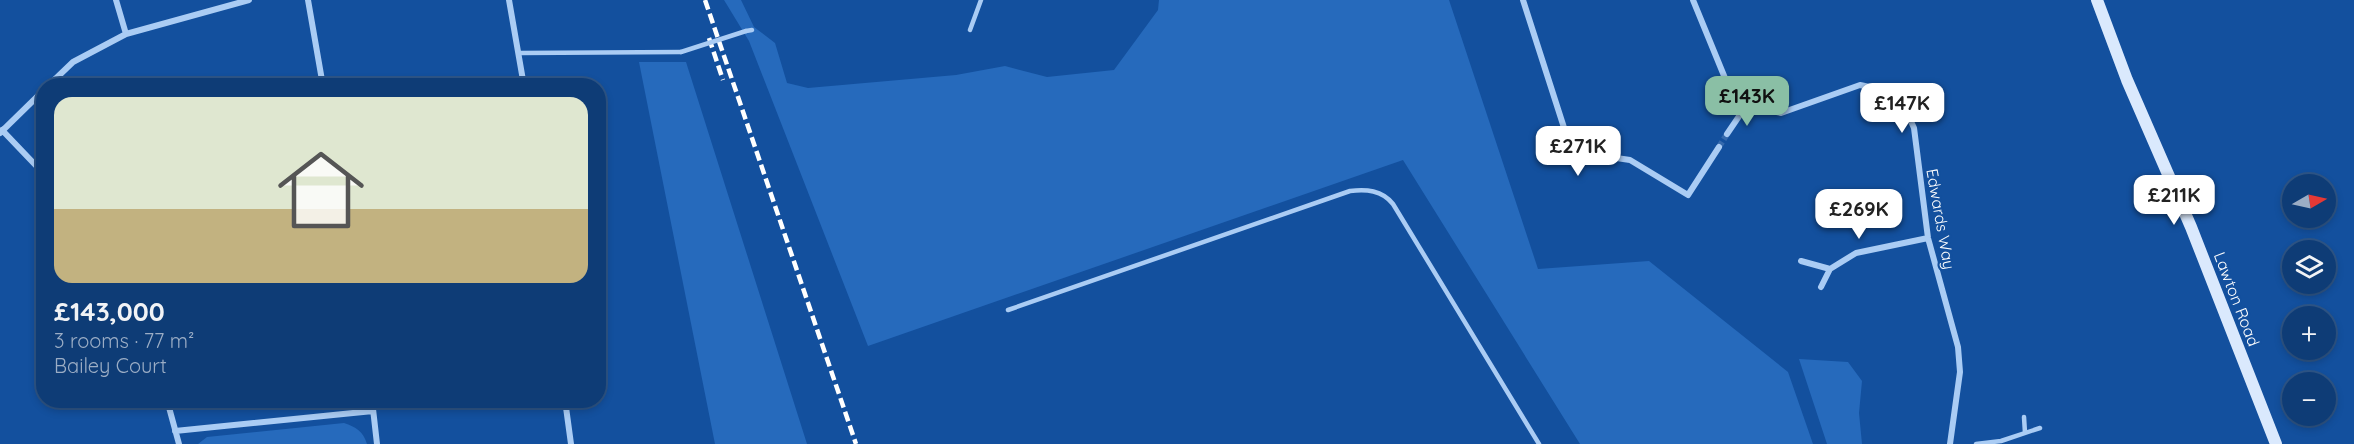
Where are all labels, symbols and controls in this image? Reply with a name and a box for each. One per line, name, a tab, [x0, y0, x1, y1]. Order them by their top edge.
pin: £143K	[1705, 76, 1789, 127]
text: £143K	[1719, 83, 1775, 108]
pin: £147K	[1860, 83, 1944, 134]
text: £147K	[1874, 90, 1930, 115]
pin: £271K	[1536, 126, 1620, 177]
text: £271K	[1550, 133, 1606, 158]
icon: home	[267, 136, 375, 244]
street label: Edwards Way	[1922, 167, 1960, 271]
north arrow	[2282, 174, 2336, 228]
map controls	[2282, 174, 2336, 426]
pin: £211K	[2132, 175, 2216, 226]
text: £211K	[2148, 182, 2200, 207]
pin: £269K	[1817, 189, 1901, 240]
text: £269K	[1829, 196, 1889, 221]
button: layers	[2282, 240, 2336, 294]
street label: Lawton Road	[2210, 249, 2264, 349]
text: £143,000	[54, 295, 165, 328]
button: +	[2282, 306, 2336, 360]
text: 3 rooms · 77 m²	[54, 328, 194, 353]
text: Bailey Court	[54, 353, 167, 378]
button: −	[2282, 372, 2336, 426]

